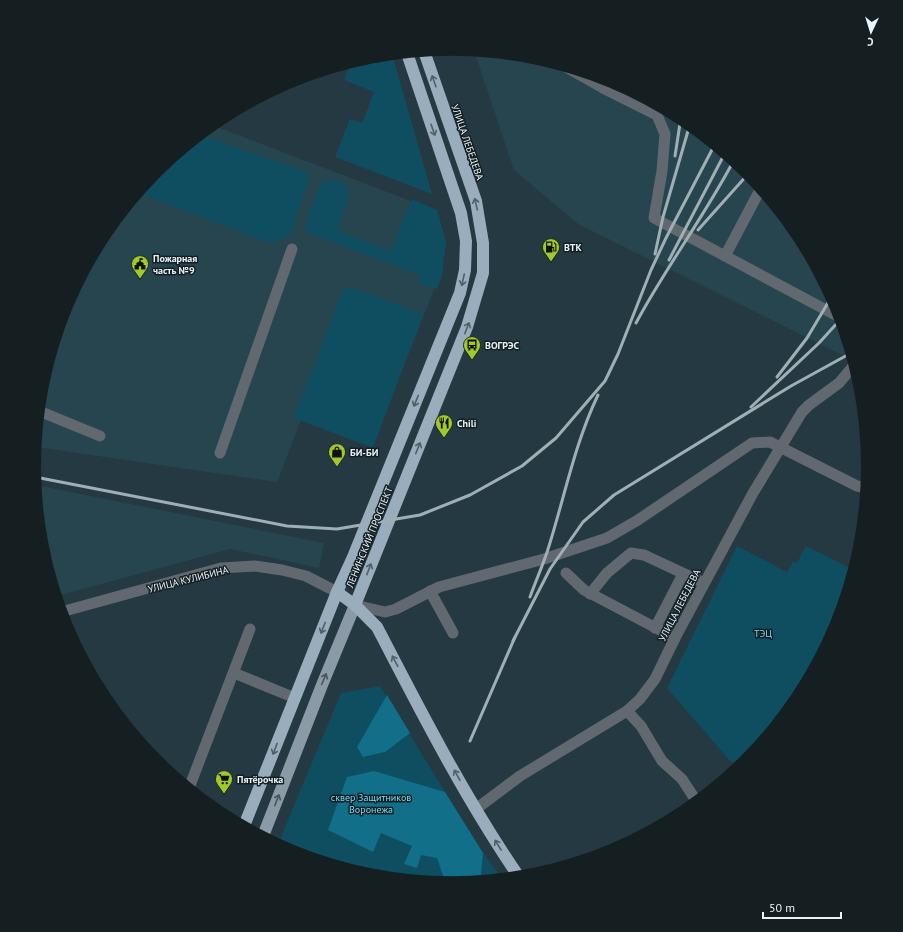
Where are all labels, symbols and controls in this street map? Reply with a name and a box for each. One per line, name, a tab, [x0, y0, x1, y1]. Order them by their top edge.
north arrow	[851, 12, 891, 52]
text: С	[867, 35, 874, 49]
one-way arrow	[430, 76, 438, 88]
street label: УЛИЦА ЛЕБЕДЕВА	[448, 103, 487, 182]
one-way arrow	[430, 123, 437, 136]
one-way arrow	[472, 198, 479, 211]
fuel station icon: ВТК	[541, 237, 561, 262]
place label: ВТК	[564, 241, 582, 254]
place label: Пожарная часть №9	[153, 252, 197, 277]
public building icon: Пожарная часть №9	[130, 254, 150, 279]
one-way arrow	[459, 273, 467, 286]
one-way arrow	[463, 322, 471, 334]
bus stop icon: ВОГРЭС	[462, 335, 482, 360]
place label: ВОГРЭС	[485, 339, 520, 352]
one-way arrow	[412, 395, 420, 407]
restaurant icon: Chili	[434, 413, 454, 438]
place label: Chili	[457, 417, 477, 430]
shop icon: БИ-БИ	[327, 442, 347, 467]
one-way arrow	[414, 443, 422, 455]
place label: БИ-БИ	[350, 446, 379, 459]
street label: ЛЕНИНСКИЙ ПРОСПЕКТ	[343, 484, 396, 591]
street label: УЛИЦА КУЛИБИНА	[147, 563, 230, 596]
one-way arrow	[366, 563, 374, 575]
street label: УЛИЦА ЛЕБЕДЕВА	[656, 567, 703, 644]
one-way arrow	[318, 621, 326, 633]
park label: ТЭЦ	[754, 627, 772, 640]
one-way arrow	[390, 655, 398, 667]
one-way arrow	[321, 673, 329, 685]
one-way arrow	[270, 742, 278, 754]
supermarket icon: Пятёрочка	[214, 769, 234, 794]
one-way arrow	[453, 769, 460, 781]
place label: Пятёрочка	[237, 773, 283, 786]
park label: сквер Защитников Воронежа	[331, 791, 411, 816]
one-way arrow	[274, 794, 282, 806]
one-way arrow	[493, 839, 501, 851]
scale bar	[763, 894, 841, 920]
text: 50 m	[769, 900, 795, 915]

